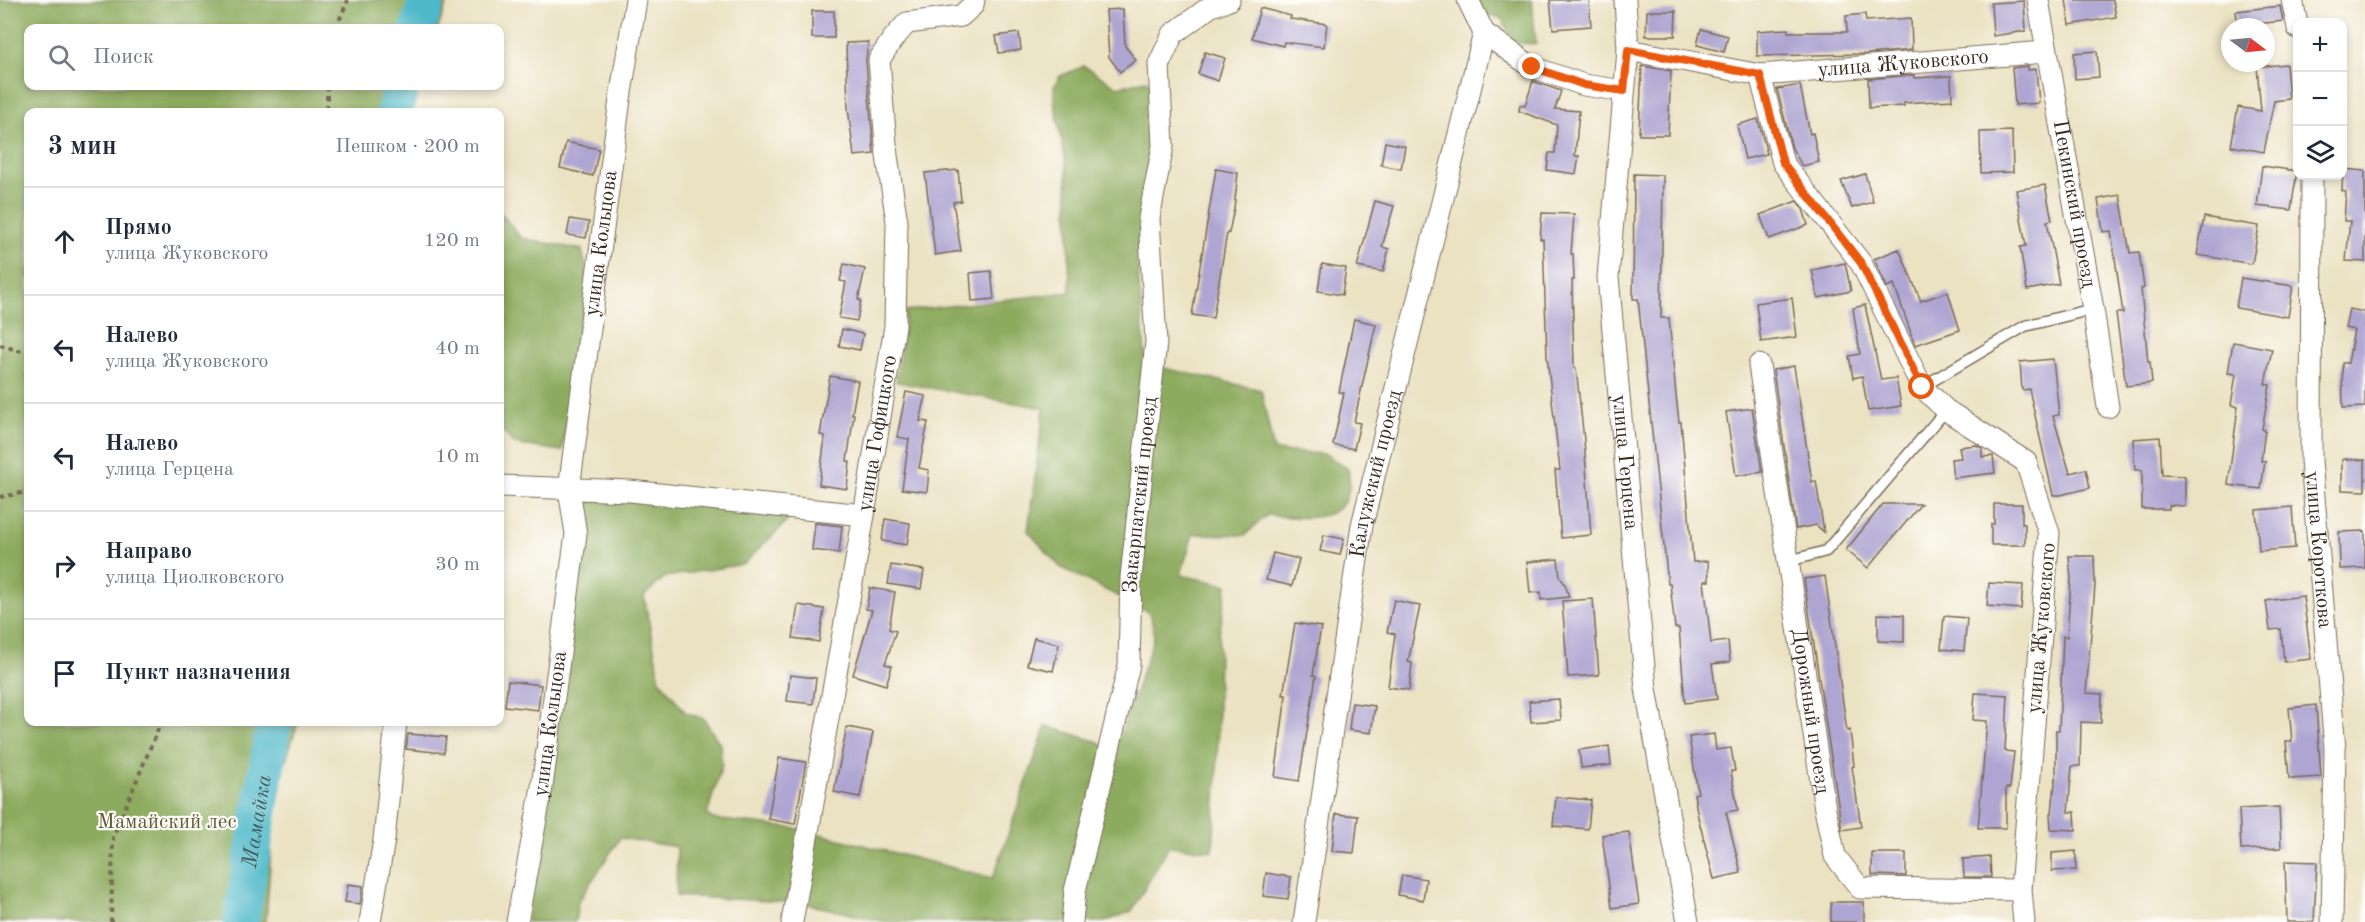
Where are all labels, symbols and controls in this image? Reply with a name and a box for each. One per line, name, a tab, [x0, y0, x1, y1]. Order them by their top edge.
north arrow	[2221, 18, 2275, 72]
map controls	[2293, 18, 2347, 180]
button: +	[2293, 18, 2347, 72]
search box	[24, 24, 504, 90]
icon: search	[45, 41, 78, 74]
text: Поиск	[93, 46, 154, 68]
street label: улица Жуковского	[1817, 46, 1990, 81]
route end	[1518, 53, 1544, 79]
button: −	[2293, 72, 2347, 126]
street label: Пекинский проезд	[2049, 118, 2100, 290]
button: layers	[2293, 126, 2347, 180]
text: 3 мин	[48, 134, 117, 160]
text: Пешком · 200 m	[335, 137, 480, 157]
street label: улица Кольцова	[581, 169, 621, 317]
text: Прямо	[105, 217, 172, 239]
icon: ahead	[48, 225, 81, 258]
text: 120 m	[424, 231, 480, 251]
text: улица Жуковского	[105, 244, 268, 264]
text: Налево	[105, 325, 178, 347]
icon: left	[48, 333, 81, 366]
text: 40 m	[435, 339, 480, 359]
text: улица Жуковского	[105, 352, 268, 372]
street label: улица Гофицкого	[854, 354, 901, 513]
route start	[1908, 373, 1934, 399]
street label: Калужский проезд	[1347, 387, 1406, 559]
street label: улица Герцена	[1608, 394, 1642, 531]
street label: Закарпатский проезд	[1120, 395, 1161, 593]
text: Налево	[105, 433, 178, 455]
icon: left	[48, 441, 81, 474]
text: 10 m	[435, 447, 480, 467]
text: улица Герцена	[105, 460, 234, 480]
street label: улица Короткова	[2301, 470, 2335, 629]
text: Направо	[105, 541, 192, 563]
street label: улица Жуковского	[2024, 542, 2060, 714]
icon: right	[48, 549, 81, 582]
text: 30 m	[435, 555, 480, 575]
text: улица Циолковского	[105, 568, 284, 588]
street label: Дорожный проезд	[1788, 627, 1833, 796]
street label: улица Кольцова	[530, 650, 571, 799]
icon: arrive	[48, 657, 81, 690]
text: Пункт назначения	[105, 662, 291, 684]
water label: Мамайка	[239, 773, 276, 871]
park label: Мамайский лес	[97, 812, 237, 833]

